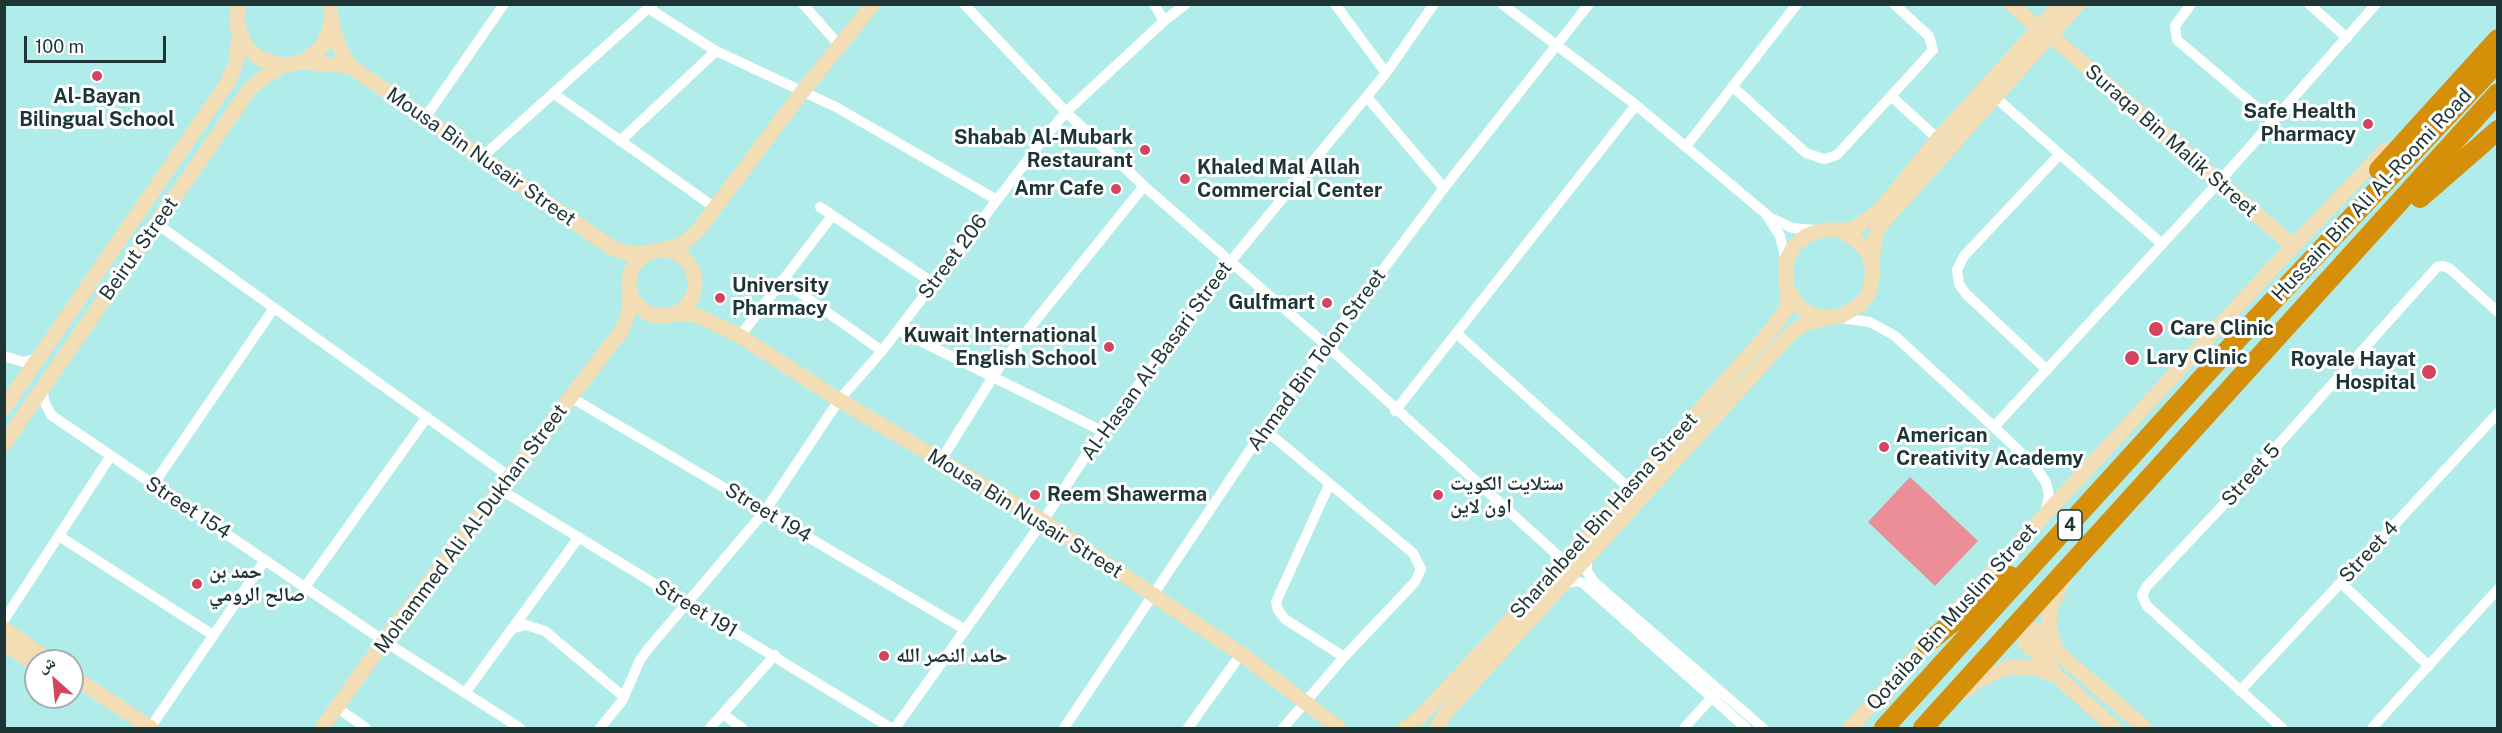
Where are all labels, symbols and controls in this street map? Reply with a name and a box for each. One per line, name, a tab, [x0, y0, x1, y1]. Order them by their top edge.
scale bar	[27, 24, 170, 62]
text: 100 m	[35, 36, 84, 57]
street label: Suraqa Bin Malik Street	[2080, 60, 2262, 222]
marker: Al-Bayan Bilingual School	[90, 69, 104, 83]
street label: Mousa Bin Nusair Street	[382, 82, 580, 232]
street label: Hussain Bin Ali Al-Roomi Road	[2267, 84, 2477, 306]
place label: Al-Bayan Bilingual School	[19, 85, 175, 132]
place label: Safe Health Pharmacy	[2243, 100, 2356, 147]
marker: Safe Health Pharmacy	[2361, 117, 2375, 131]
place label: Shabab Al-Mubark Restaurant	[954, 126, 1133, 173]
marker: Shabab Al-Mubark Restaurant	[1138, 143, 1152, 157]
place label: Khaled Mal Allah Commercial Center	[1197, 156, 1382, 203]
marker: Khaled Mal Allah Commercial Center	[1178, 172, 1192, 186]
place label: Amr Cafe	[1014, 177, 1104, 201]
marker: Amr Cafe	[1109, 182, 1123, 196]
street label: Beirut Street	[95, 193, 183, 305]
street label: Street 206	[913, 210, 993, 304]
street label: Al-Hasan Al-Basari Street	[1077, 257, 1237, 465]
street label: Ahmad Bin Tolon Street	[1243, 264, 1391, 456]
place label: University Pharmacy	[732, 274, 829, 321]
marker: University Pharmacy	[713, 291, 727, 305]
place label: Gulfmart	[1228, 291, 1315, 315]
marker: Gulfmart	[1320, 296, 1334, 310]
place label: Care Clinic	[2170, 317, 2274, 341]
marker: Care Clinic	[2147, 320, 2165, 338]
place label: Kuwait International English School	[904, 324, 1097, 371]
marker: Kuwait International English School	[1102, 340, 1116, 354]
place label: Lary Clinic	[2146, 346, 2247, 370]
place label: Royale Hayat Hospital	[2290, 348, 2416, 395]
marker: Lary Clinic	[2123, 349, 2141, 367]
marker: Royale Hayat Hospital	[2420, 363, 2438, 381]
street label: Mohammed Ali Al-Dukhan Street	[369, 400, 573, 658]
street label: Sharahbeel Bin Hasna Street	[1505, 408, 1703, 624]
place label: American Creativity Academy	[1896, 424, 2083, 471]
street label: Street 5	[2217, 439, 2285, 511]
marker: American Creativity Academy	[1877, 440, 1891, 454]
street label: Mousa Bin Nusair Street	[923, 444, 1127, 584]
street label: Street 154	[141, 472, 235, 544]
place label: ستلايت الكويت اون لاين	[1450, 472, 1564, 519]
street label: Street 194	[720, 478, 816, 548]
place label: Reem Shawerma	[1047, 483, 1207, 507]
marker: Reem Shawerma	[1028, 488, 1042, 502]
marker: ستلايت الكويت اون لاين	[1431, 488, 1445, 502]
road number: 4	[2058, 510, 2082, 540]
street label: Street 4	[2334, 516, 2404, 588]
street label: Qotaiba Bin Muslim Street	[1862, 519, 2042, 715]
place label: حمد بن صالح الرومي	[209, 560, 305, 607]
street label: Street 191	[650, 575, 742, 643]
marker: حمد بن صالح الرومي	[190, 577, 204, 591]
place label: حامد النصر الله	[896, 644, 1008, 668]
north arrow	[24, 649, 84, 709]
marker: حامد النصر الله	[877, 649, 891, 663]
text: ش	[35, 652, 58, 677]

